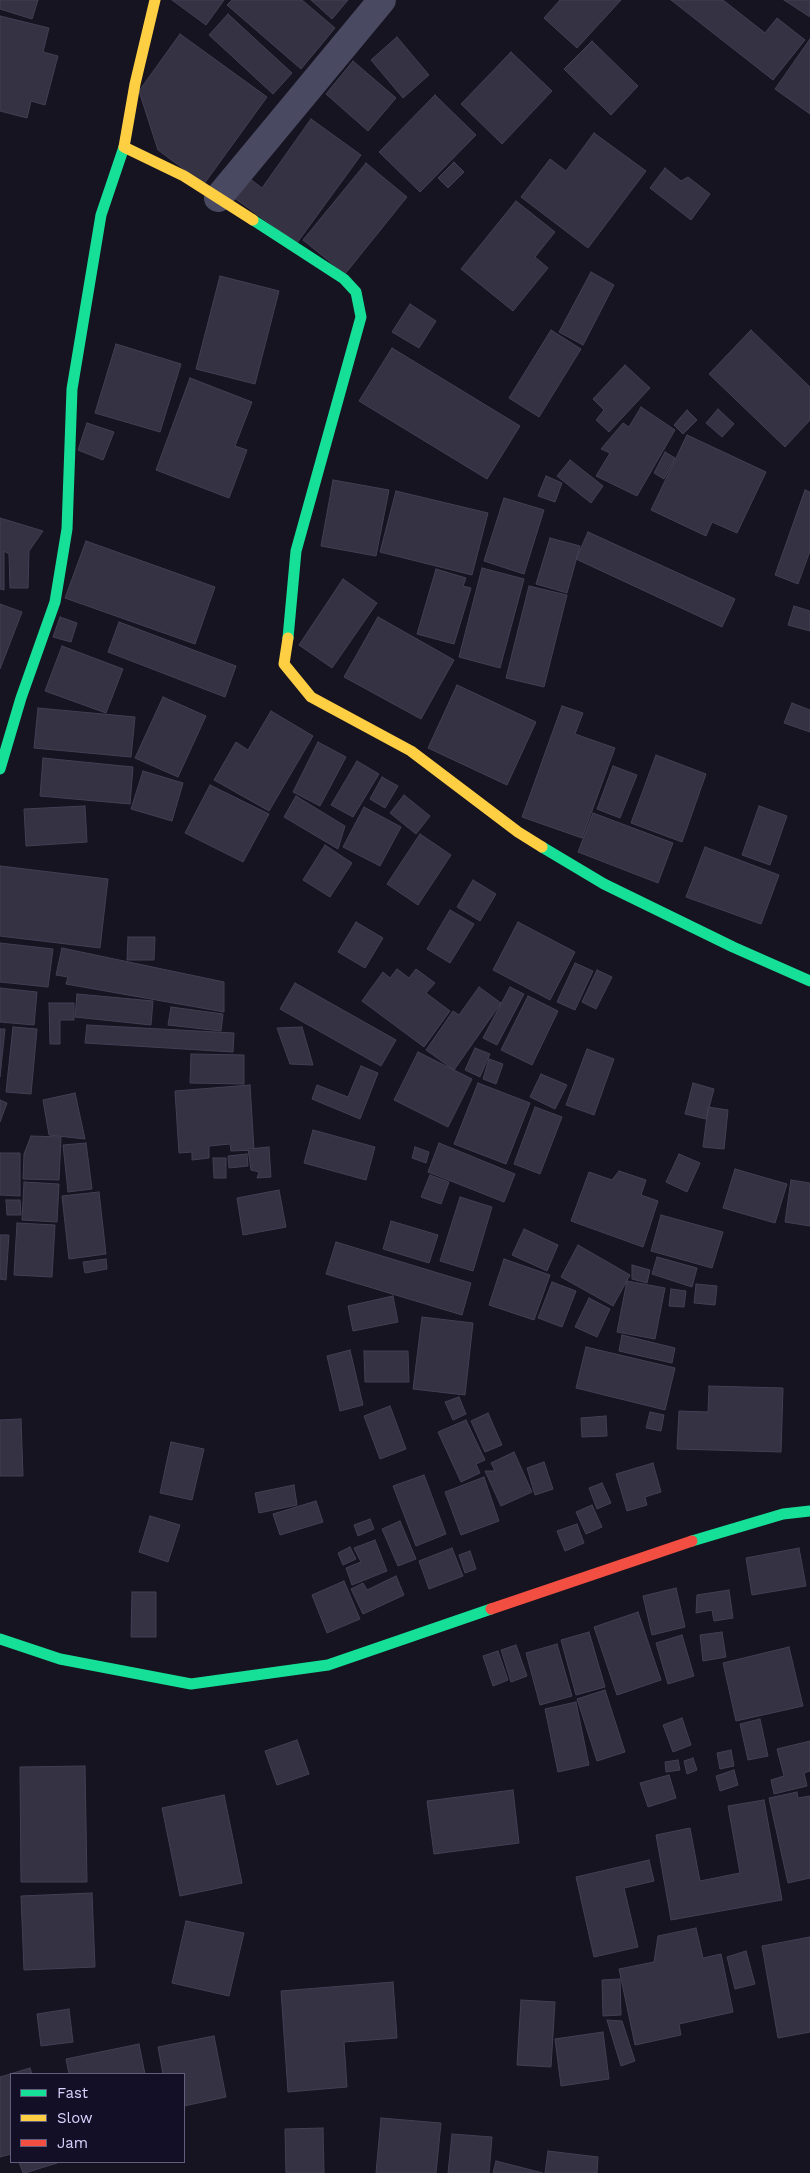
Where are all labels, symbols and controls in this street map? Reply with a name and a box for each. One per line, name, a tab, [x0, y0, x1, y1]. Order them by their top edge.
legend	[10, 2073, 185, 2163]
text: Fast	[57, 2084, 88, 2102]
text: Slow	[57, 2109, 93, 2127]
text: Jam	[57, 2134, 88, 2152]

